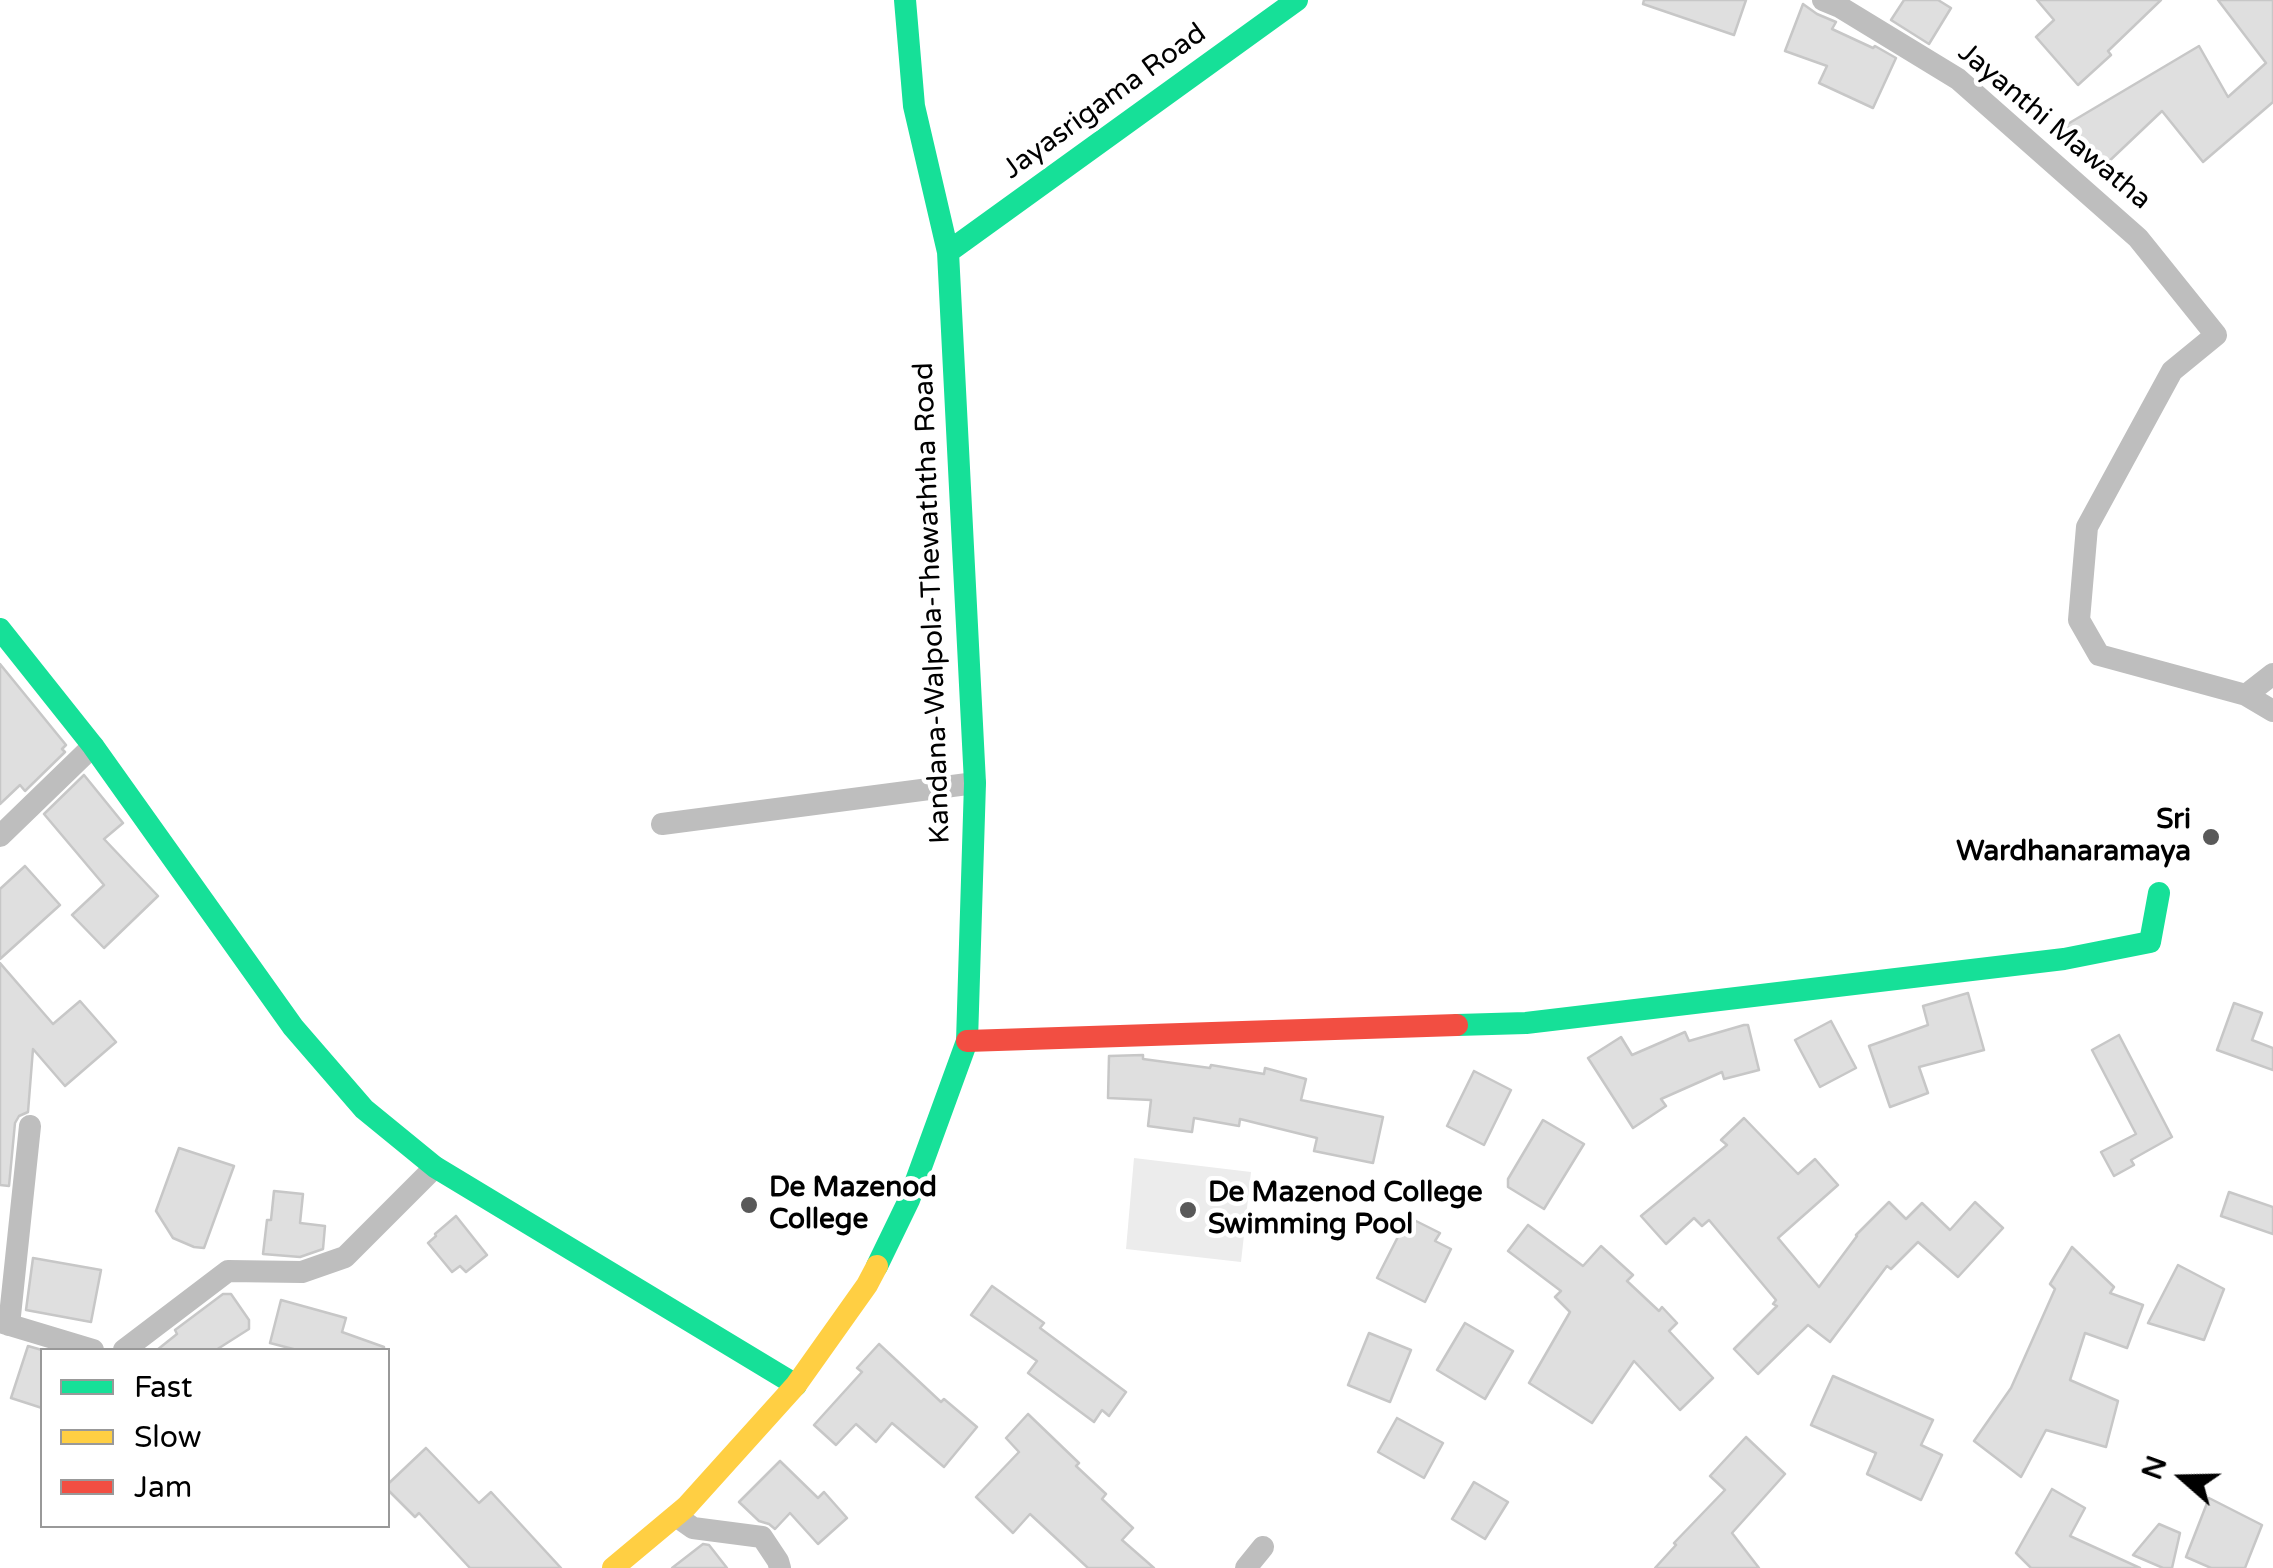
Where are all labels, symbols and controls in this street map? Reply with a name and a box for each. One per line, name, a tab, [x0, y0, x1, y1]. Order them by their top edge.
street label: Jayasrigama Road	[997, 17, 1213, 187]
street label: Jayanthi Mawatha	[1951, 37, 2157, 217]
street label: Kandana-Walpola-Thewaththa Road	[908, 362, 958, 844]
place label: Sri Wardhanaramaya	[1956, 804, 2191, 870]
marker: Sri Wardhanaramaya	[2200, 826, 2222, 848]
place label: De Mazenod College	[769, 1172, 937, 1238]
place label: De Mazenod College Swimming Pool	[1208, 1177, 1483, 1243]
marker: De Mazenod College	[738, 1194, 760, 1216]
marker: De Mazenod College Swimming Pool	[1177, 1199, 1199, 1221]
legend	[40, 1348, 390, 1528]
text: Fast	[134, 1369, 193, 1406]
text: Slow	[134, 1419, 202, 1456]
north arrow	[2133, 1428, 2233, 1528]
text: N	[2135, 1451, 2175, 1484]
text: Jam	[134, 1469, 192, 1506]

